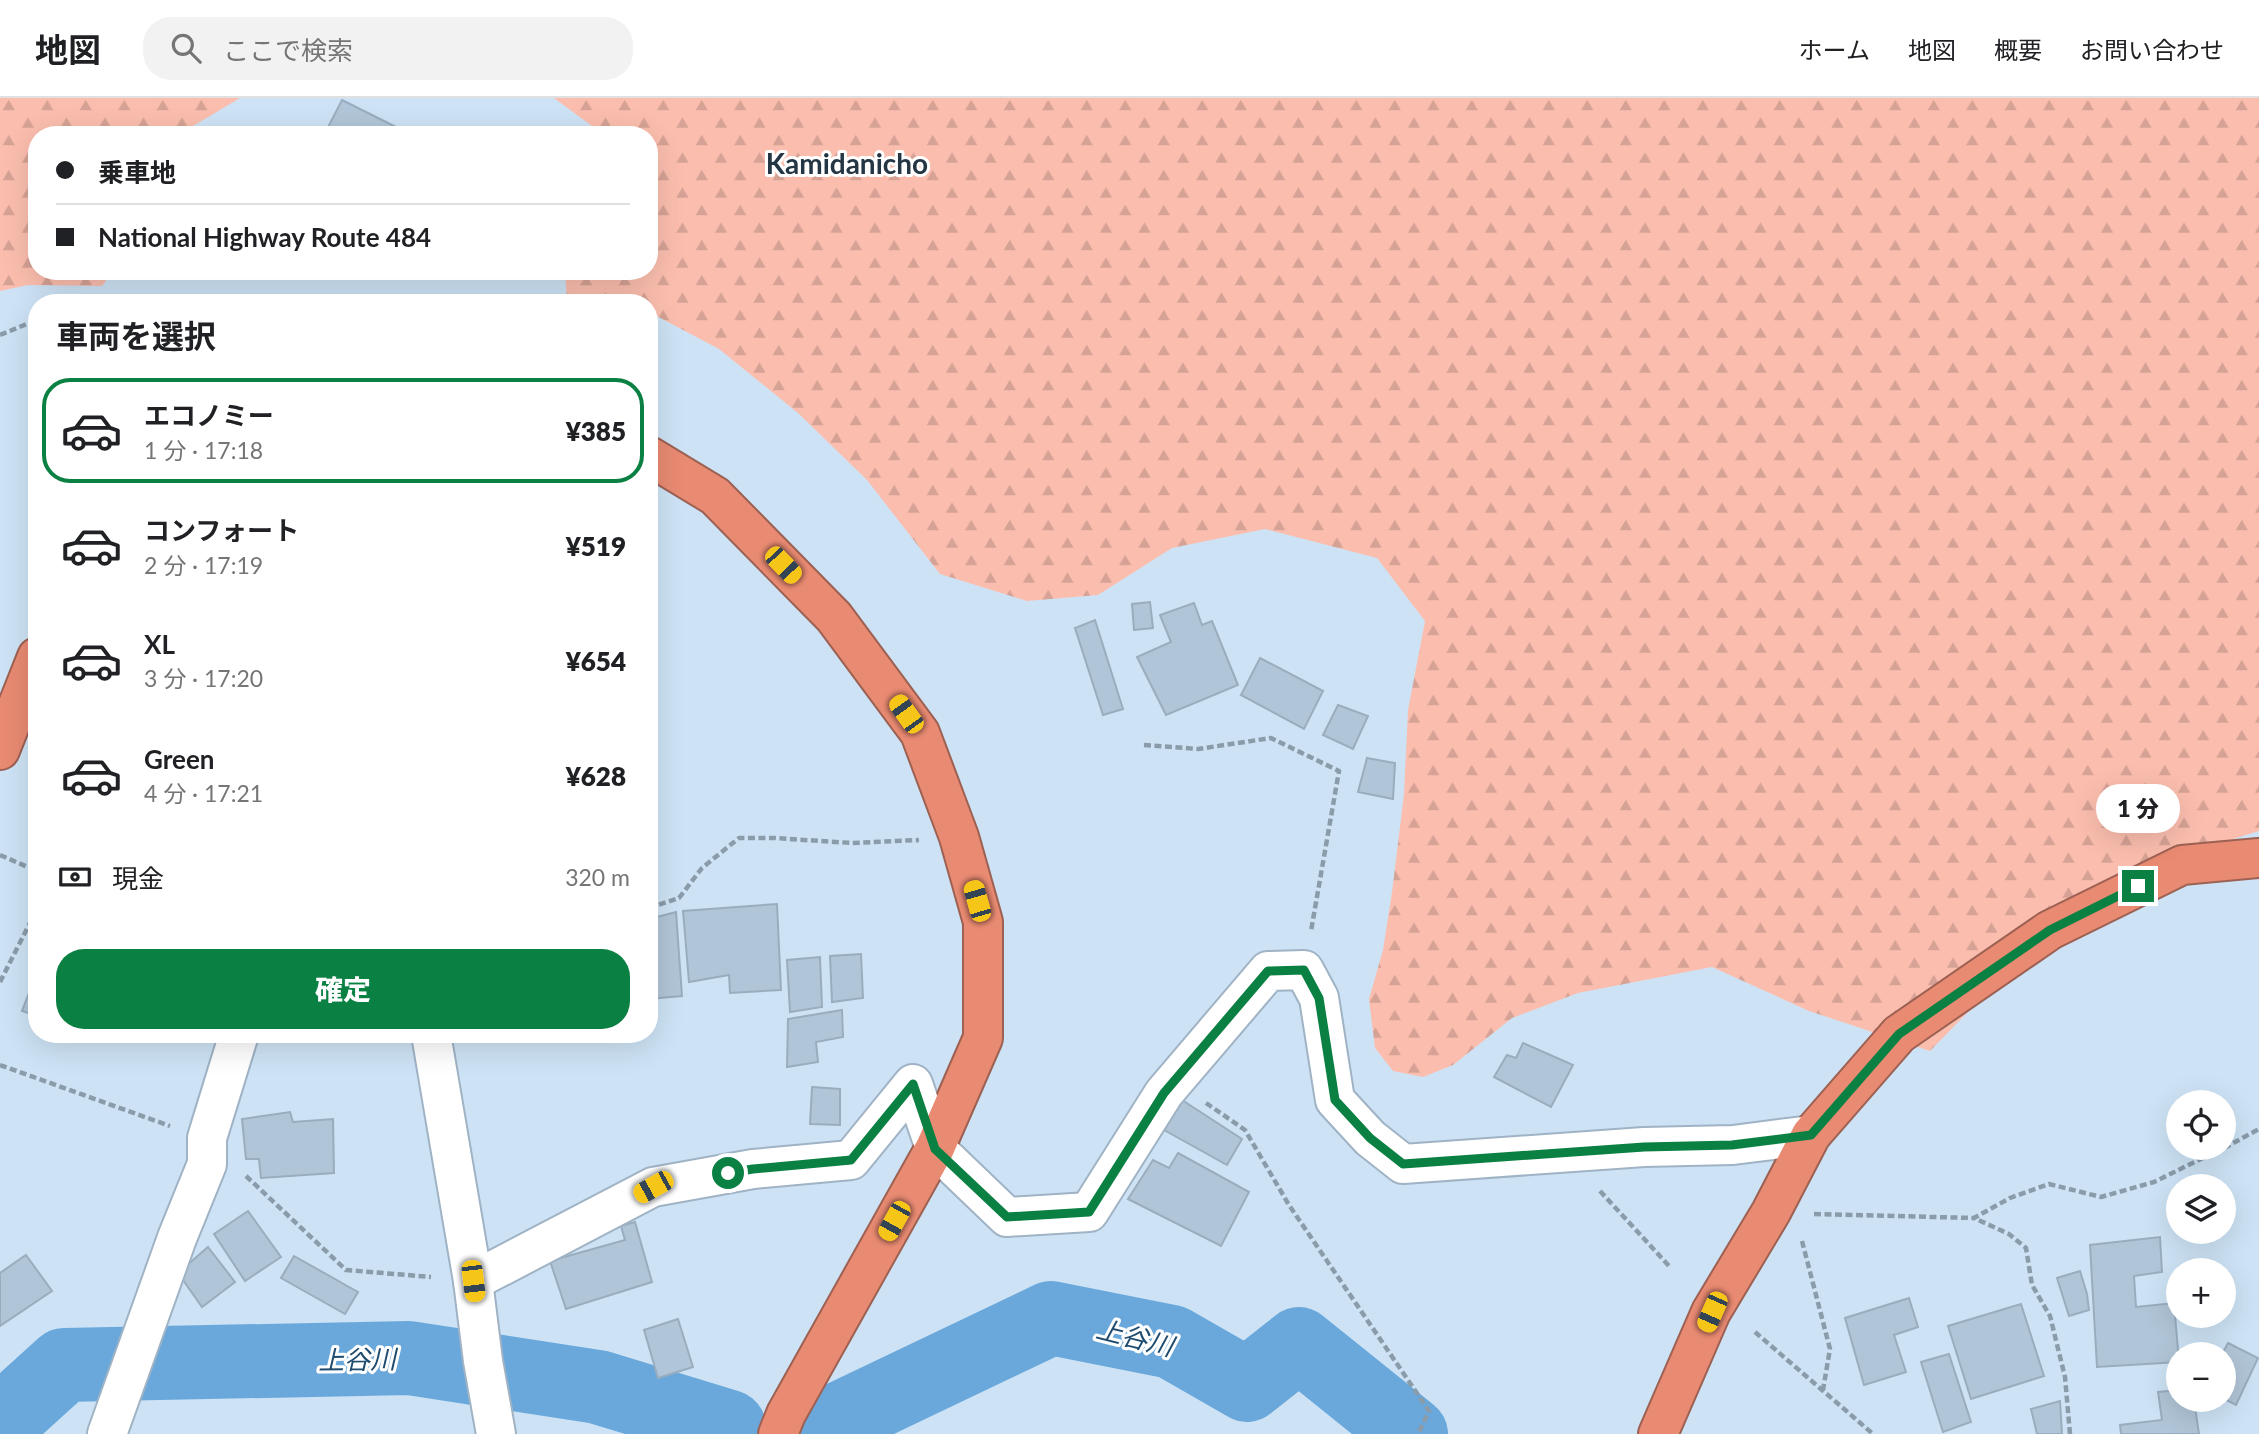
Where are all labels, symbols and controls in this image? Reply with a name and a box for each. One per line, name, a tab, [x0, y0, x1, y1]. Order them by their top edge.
search box	[143, 17, 633, 80]
text: 地図	[35, 29, 101, 69]
icon: search	[167, 29, 205, 67]
text: ここで検索	[223, 34, 353, 66]
text: ホーム	[1799, 35, 1870, 64]
text: 地図	[1908, 35, 1956, 64]
text: 概要	[1994, 35, 2042, 64]
text: お問い合わせ	[2080, 35, 2224, 64]
district label: Kamidanicho	[766, 146, 928, 180]
text: 乗車地	[98, 156, 176, 188]
text: National Highway Route 484	[98, 221, 431, 253]
text: 車両を選択	[56, 316, 216, 355]
icon: car	[60, 399, 123, 462]
text: エコノミー	[144, 399, 274, 431]
text: ¥385	[566, 415, 626, 447]
text: 1 分 · 17:18	[144, 436, 263, 464]
icon: car	[60, 514, 123, 577]
text: コンフォート	[144, 514, 299, 546]
text: ¥519	[566, 530, 626, 562]
car	[761, 543, 806, 587]
text: 2 分 · 17:19	[144, 551, 263, 579]
text: XL	[144, 628, 175, 660]
icon: car	[60, 629, 123, 692]
text: ¥654	[566, 645, 626, 677]
text: 3 分 · 17:20	[144, 664, 263, 692]
car	[886, 691, 927, 737]
text: Green	[144, 743, 214, 775]
icon: car	[60, 744, 123, 807]
text: ¥628	[566, 760, 626, 792]
text: 4 分 · 17:21	[144, 779, 263, 807]
callout: 1 分	[2096, 784, 2180, 834]
text: 1 分	[2117, 794, 2159, 822]
icon: cash	[56, 858, 94, 896]
text: 現金	[112, 862, 164, 894]
text: 320 m	[565, 863, 630, 891]
route end	[2122, 870, 2154, 902]
car	[962, 878, 993, 924]
button: 確定	[56, 949, 630, 1029]
map controls	[2166, 1090, 2236, 1412]
button: locate	[2166, 1090, 2236, 1160]
route start	[712, 1157, 744, 1189]
car	[630, 1168, 677, 1206]
button: layers	[2166, 1174, 2236, 1244]
car	[875, 1198, 914, 1244]
button: +	[2166, 1258, 2236, 1328]
car	[461, 1259, 486, 1303]
car	[1694, 1289, 1731, 1335]
water label: 上谷川	[1093, 1312, 1180, 1363]
water label: 上谷川	[318, 1342, 399, 1376]
button: −	[2166, 1342, 2236, 1412]

